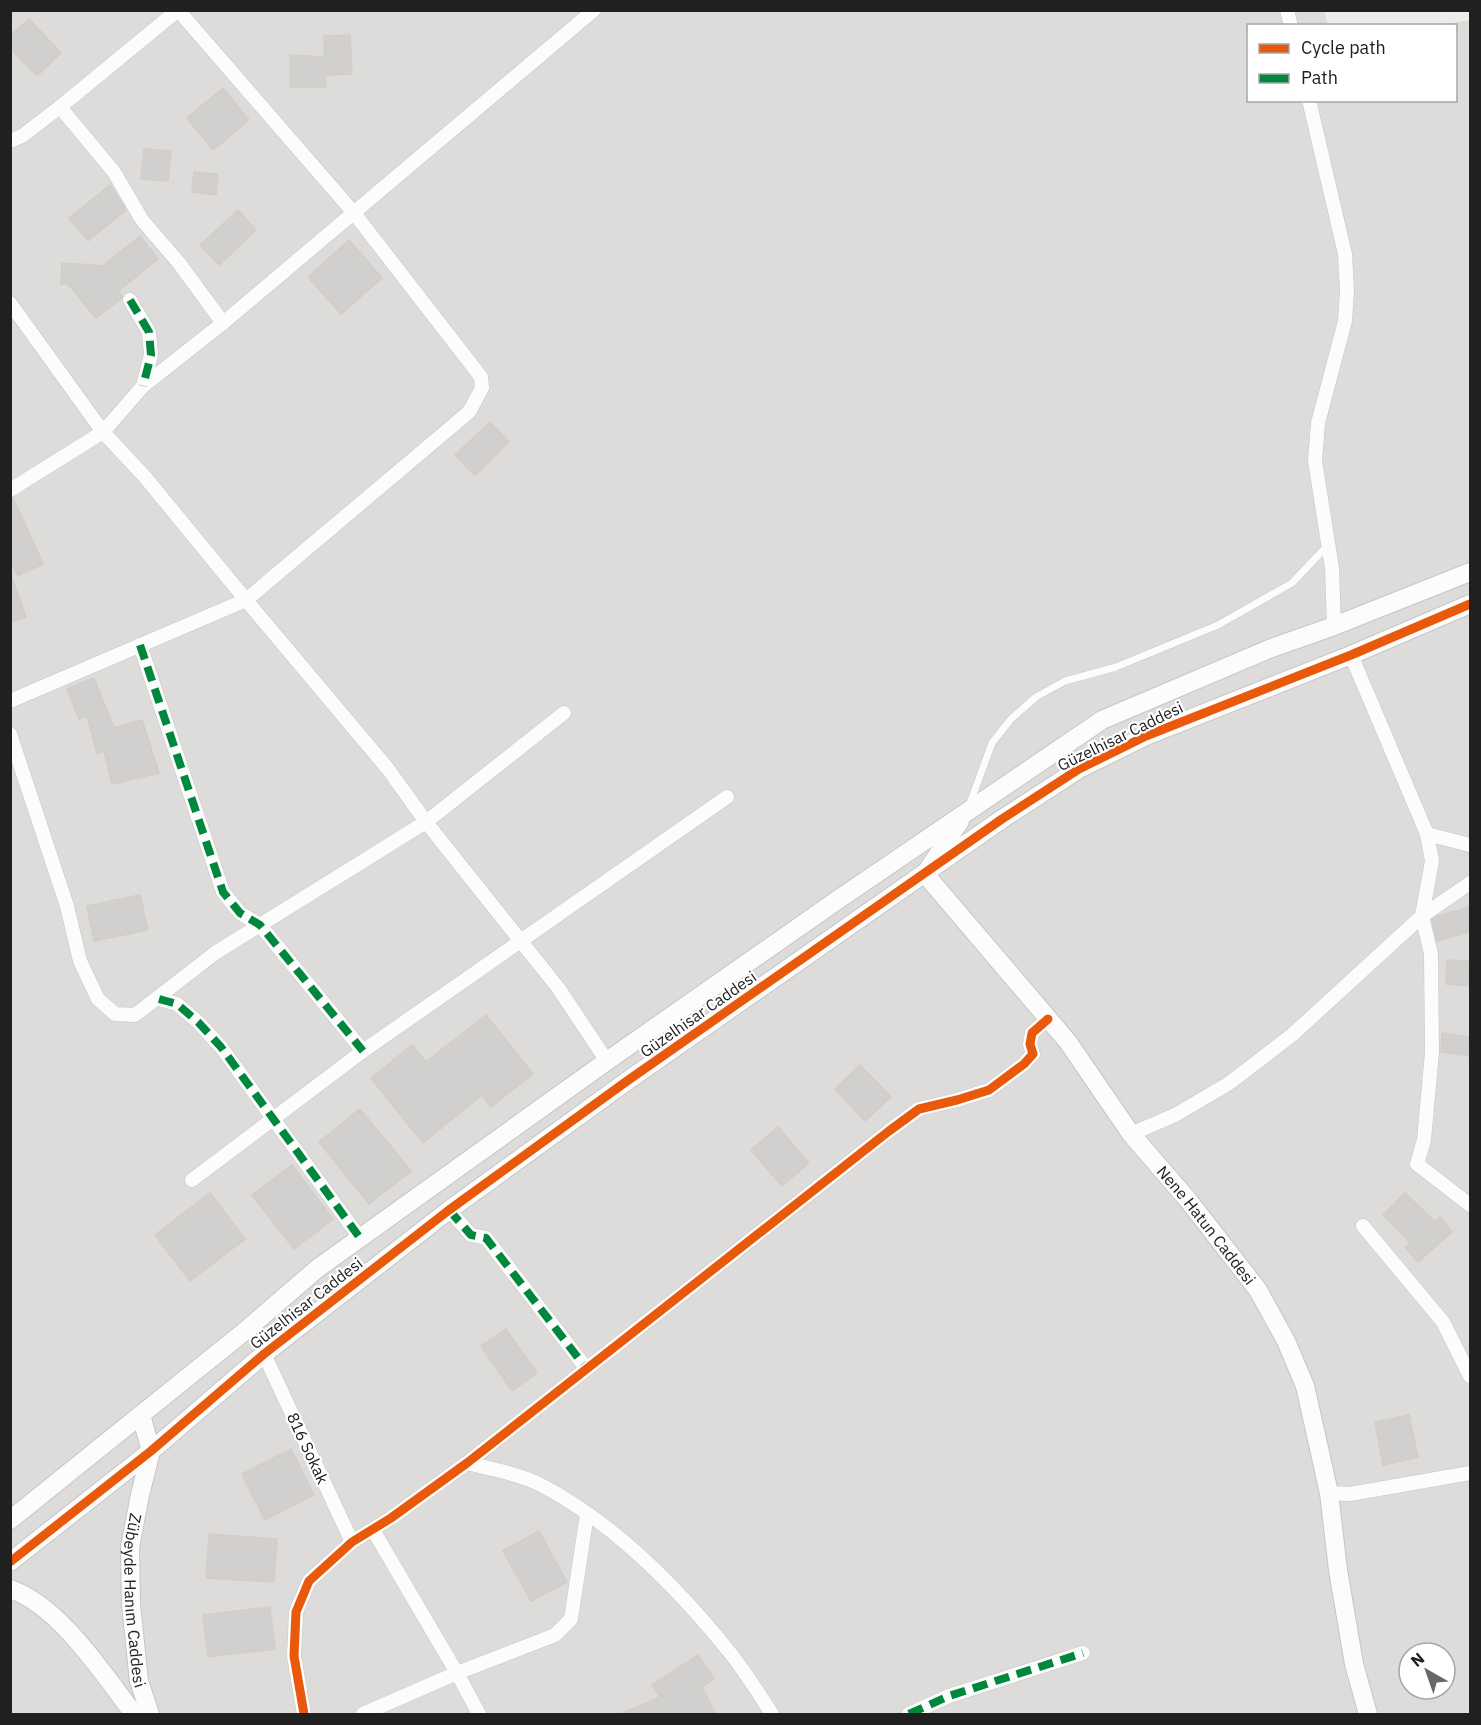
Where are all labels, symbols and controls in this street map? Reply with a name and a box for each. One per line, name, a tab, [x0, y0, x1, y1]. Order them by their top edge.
legend	[1247, 24, 1457, 102]
text: Cycle path	[1301, 36, 1386, 59]
text: Path	[1301, 66, 1338, 89]
street label: Güzelhisar Caddesi	[1054, 697, 1186, 775]
street label: Güzelhisar Caddesi	[636, 966, 760, 1062]
street label: Nene Hatun Caddesi	[1153, 1161, 1260, 1289]
street label: Güzelhisar Caddesi	[246, 1253, 366, 1353]
street label: 816 Sokak	[283, 1409, 333, 1487]
street label: Zübeyde Hanım Caddesi	[120, 1512, 150, 1690]
north arrow	[1397, 1641, 1457, 1701]
text: N	[1406, 1648, 1428, 1671]

